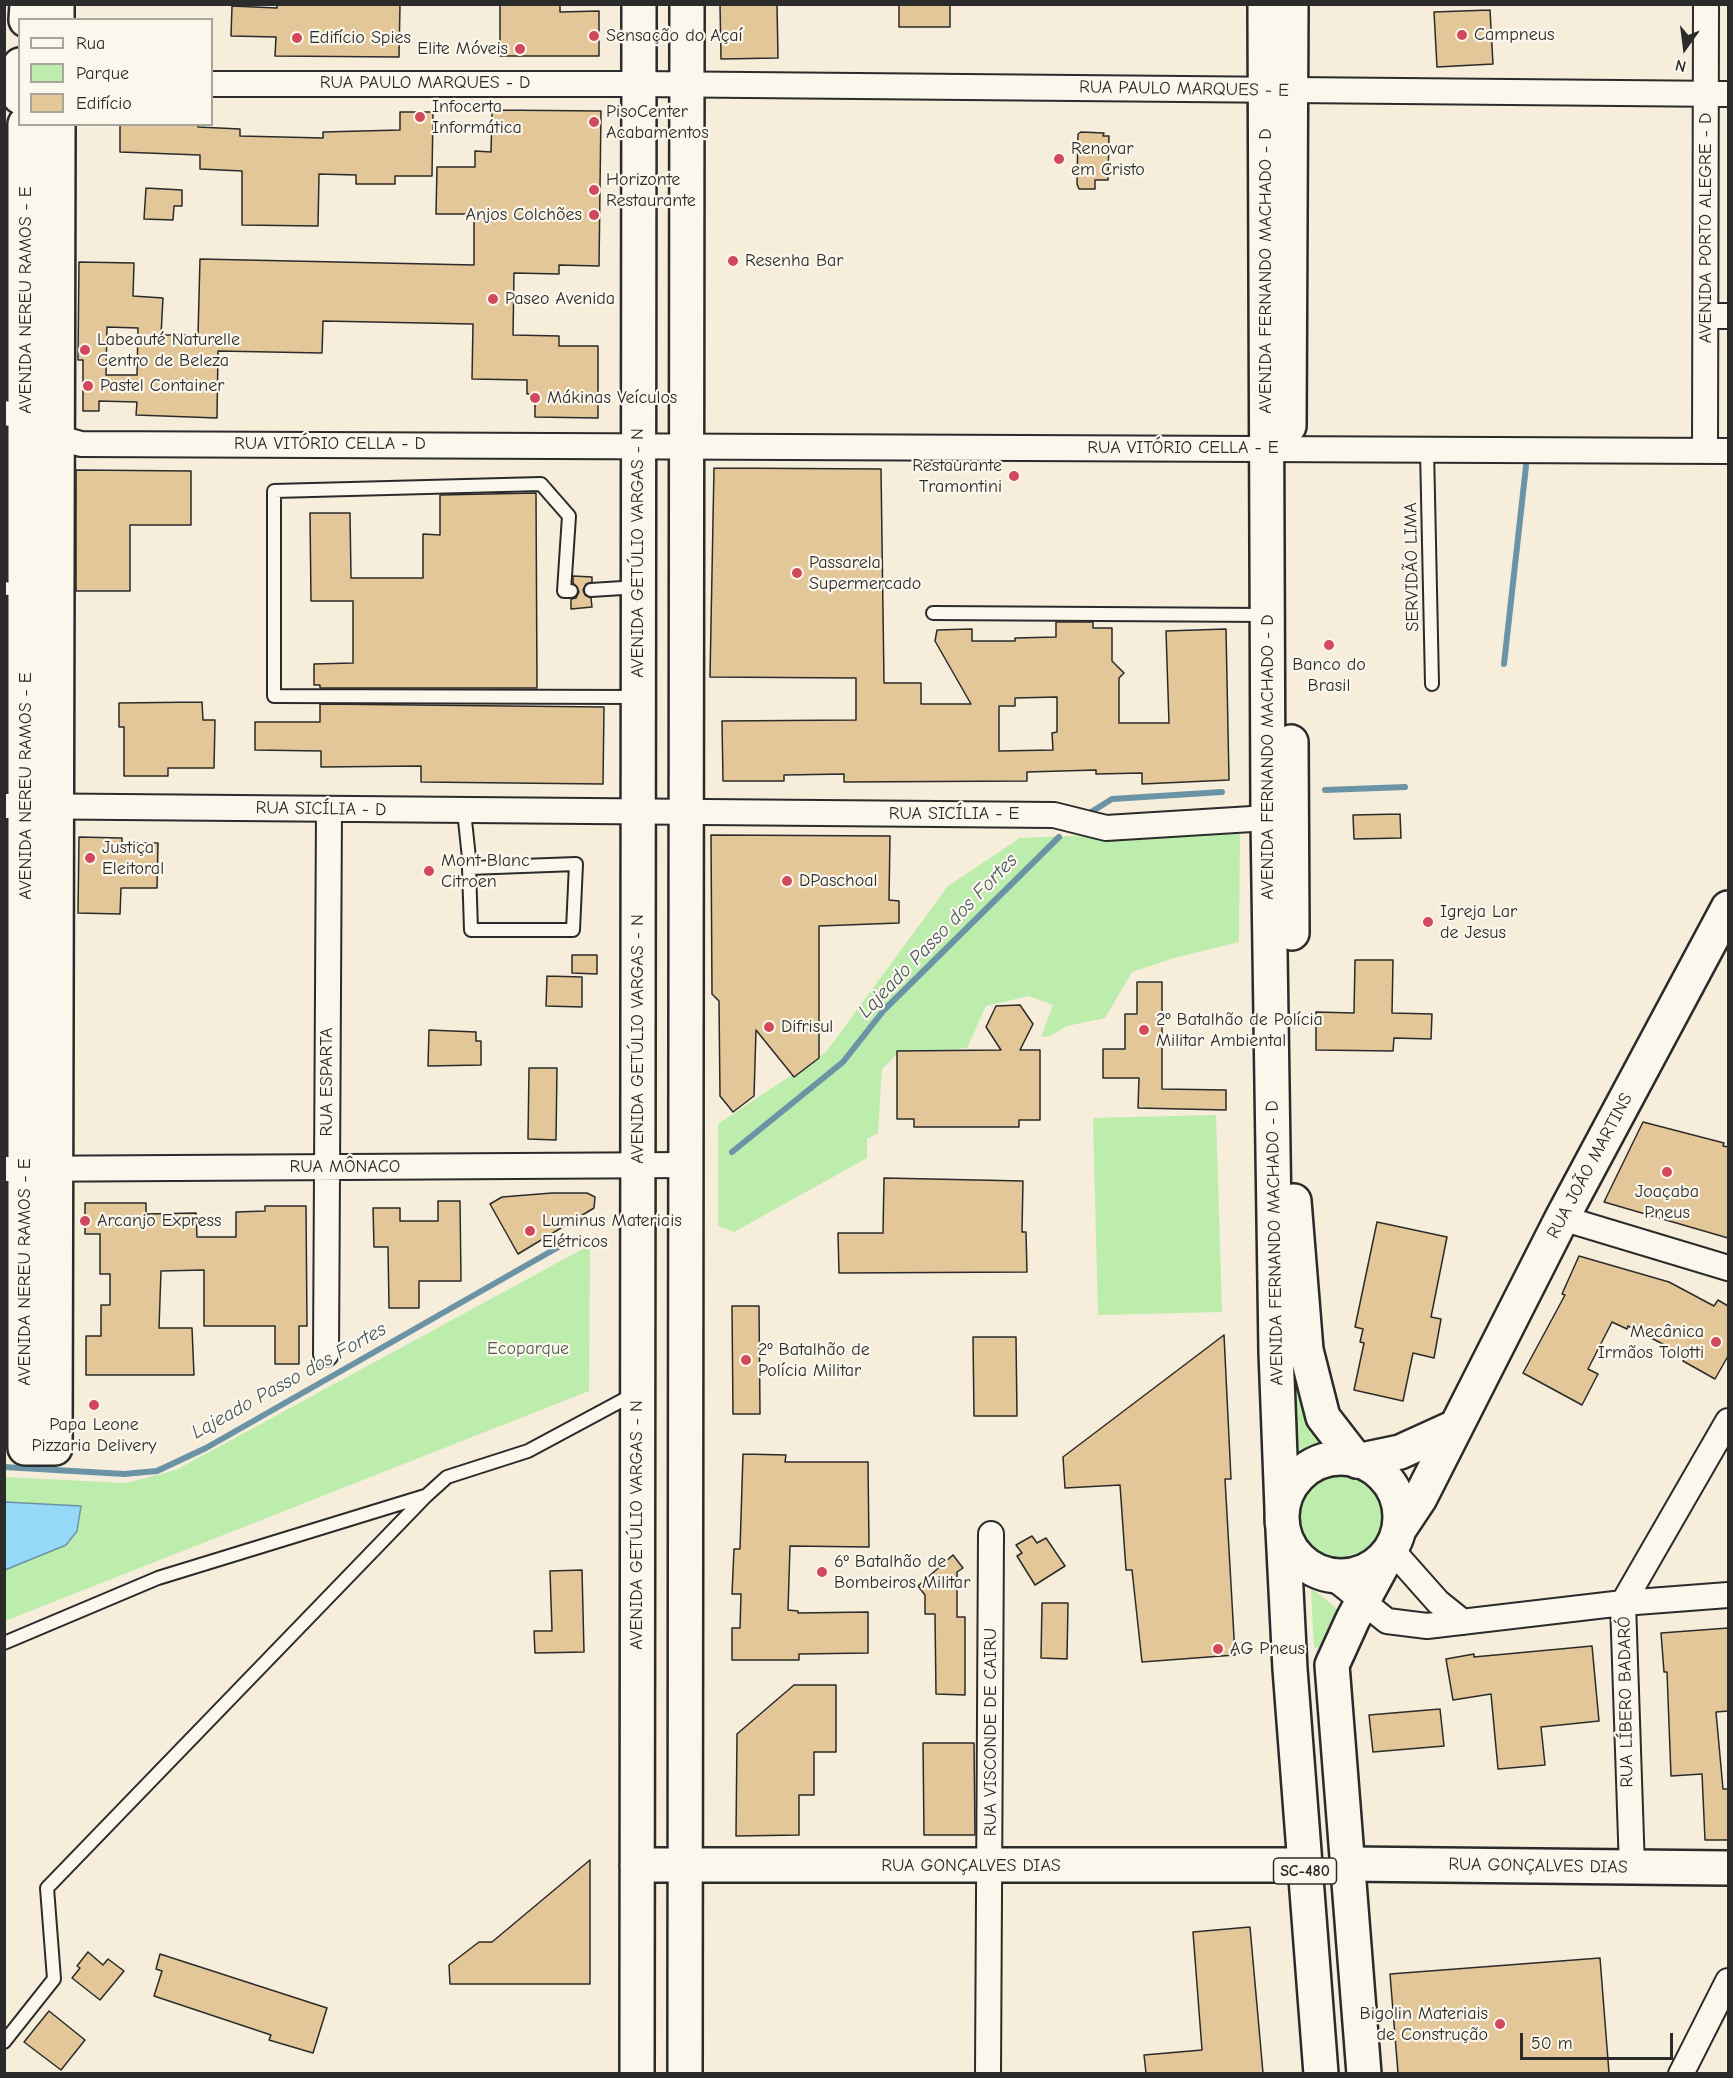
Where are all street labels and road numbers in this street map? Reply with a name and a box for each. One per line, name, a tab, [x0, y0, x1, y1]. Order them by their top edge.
street label: RUA PAULO MARQUES - D	[320, 72, 530, 94]
street label: RUA PAULO MARQUES - E	[1079, 76, 1289, 102]
street label: AVENIDA PORTO ALEGRE - D	[1695, 113, 1717, 343]
street label: AVENIDA FERNANDO MACHADO - D	[1255, 128, 1277, 414]
street label: AVENIDA NEREU RAMOS - E	[15, 186, 37, 414]
street label: AVENIDA GETÚLIO VARGAS - N	[627, 428, 649, 678]
street label: RUA VITÓRIO CELLA - D	[234, 433, 426, 455]
street label: RUA VITÓRIO CELLA - E	[1087, 437, 1279, 459]
street label: SERVIDÃO LIMA	[1400, 502, 1424, 632]
street label: AVENIDA FERNANDO MACHADO - D	[1257, 614, 1279, 900]
street label: AVENIDA NEREU RAMOS - E	[15, 672, 37, 900]
street label: RUA SICÍLIA - D	[255, 797, 387, 821]
street label: RUA SICÍLIA - E	[889, 803, 1019, 825]
street label: AVENIDA GETÚLIO VARGAS - N	[627, 914, 649, 1164]
street label: RUA ESPARTA	[316, 1028, 338, 1136]
street label: RUA JOÃO MARTINS	[1543, 1090, 1637, 1242]
street label: AVENIDA FERNANDO MACHADO - D	[1262, 1100, 1288, 1386]
street label: RUA MÔNACO	[290, 1156, 400, 1178]
street label: AVENIDA NEREU RAMOS - E	[14, 1158, 36, 1386]
street label: AVENIDA GETÚLIO VARGAS - N	[626, 1400, 648, 1650]
street label: RUA LÍBERO BADARÓ	[1614, 1616, 1638, 1788]
street label: RUA VISCONDE DE CAIRU	[980, 1628, 1002, 1836]
street label: RUA GONÇALVES DIAS	[1448, 1854, 1628, 1878]
street label: RUA GONÇALVES DIAS	[881, 1855, 1061, 1877]
road number: SC-480	[1274, 1858, 1336, 1884]

